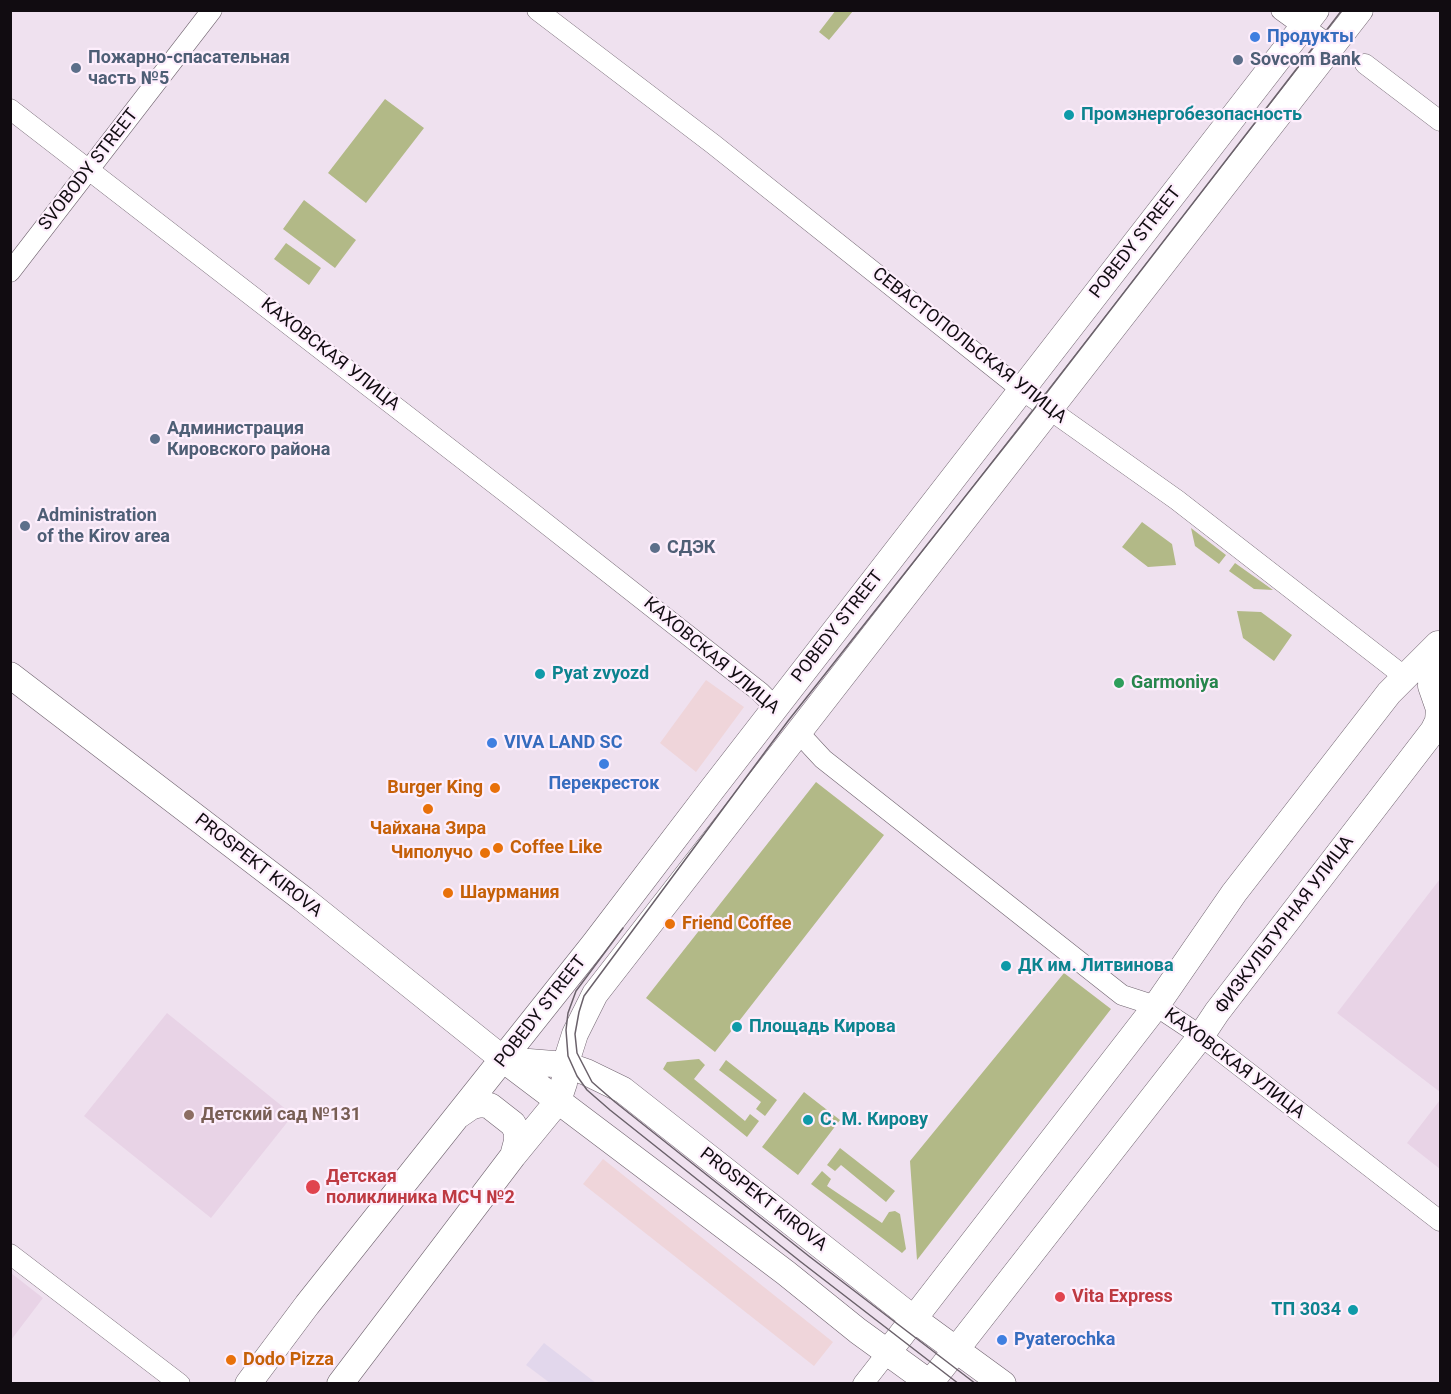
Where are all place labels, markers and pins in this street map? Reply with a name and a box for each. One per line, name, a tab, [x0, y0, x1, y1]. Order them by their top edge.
place label: Продукты	[1267, 26, 1354, 48]
marker: Продукты	[1248, 30, 1262, 44]
place label: Пожарно-спасательная часть №5	[88, 47, 290, 90]
place label: Sovcom Bank	[1250, 49, 1361, 71]
marker: Sovcom Bank	[1231, 53, 1245, 67]
marker: Пожарно-спасательная часть №5	[69, 61, 83, 75]
place label: Промэнергобезопасность	[1081, 104, 1302, 126]
marker: Промэнергобезопасность	[1062, 108, 1076, 122]
place label: Администрация Кировского района	[167, 418, 330, 460]
marker: Администрация Кировского района	[148, 432, 162, 446]
place label: Administration of the Kirov area	[37, 505, 170, 548]
marker: Administration of the Kirov area	[18, 519, 32, 533]
place label: СДЭК	[667, 537, 715, 559]
marker: СДЭК	[648, 541, 662, 555]
place label: Pyat zvyozd	[552, 663, 649, 685]
marker: Pyat zvyozd	[533, 667, 547, 681]
place label: Garmoniya	[1131, 672, 1219, 694]
marker: Garmoniya	[1112, 676, 1126, 690]
place label: VIVA LAND SC	[504, 732, 622, 754]
marker: VIVA LAND SC	[485, 736, 499, 750]
marker: Перекресток	[597, 757, 611, 771]
place label: Перекресток	[549, 773, 659, 795]
place label: Burger King	[387, 777, 483, 799]
marker: Burger King	[488, 781, 502, 795]
marker: Чайхана Зира	[421, 802, 435, 816]
place label: Чайхана Зира	[370, 818, 486, 840]
place label: Coffee Like	[510, 837, 602, 859]
marker: Coffee Like	[491, 841, 505, 855]
place label: Чиполучо	[391, 842, 473, 864]
marker: Чиполучо	[478, 846, 492, 860]
place label: Шаурмания	[460, 882, 560, 904]
marker: Шаурмания	[441, 886, 455, 900]
place label: Friend Coffee	[682, 913, 791, 935]
marker: Friend Coffee	[663, 917, 677, 931]
place label: ДК им. Литвинова	[1018, 955, 1174, 977]
marker: ДК им. Литвинова	[999, 959, 1013, 973]
place label: Площадь Кирова	[749, 1016, 896, 1038]
marker: Площадь Кирова	[730, 1020, 744, 1034]
place label: Детский сад №131	[201, 1104, 361, 1126]
marker: Детский сад №131	[182, 1108, 196, 1122]
place label: С. М. Кирову	[820, 1109, 928, 1131]
marker: С. М. Кирову	[801, 1113, 815, 1127]
place label: Детская поликлиника МСЧ №2	[326, 1166, 515, 1208]
marker: Детская поликлиника МСЧ №2	[304, 1178, 322, 1196]
place label: Vita Express	[1072, 1286, 1173, 1308]
marker: Vita Express	[1053, 1290, 1067, 1304]
place label: ТП 3034	[1271, 1299, 1341, 1321]
marker: ТП 3034	[1346, 1303, 1360, 1317]
place label: Pyaterochka	[1014, 1329, 1115, 1351]
marker: Pyaterochka	[995, 1333, 1009, 1347]
place label: Dodo Pizza	[243, 1349, 334, 1371]
marker: Dodo Pizza	[224, 1353, 238, 1367]

